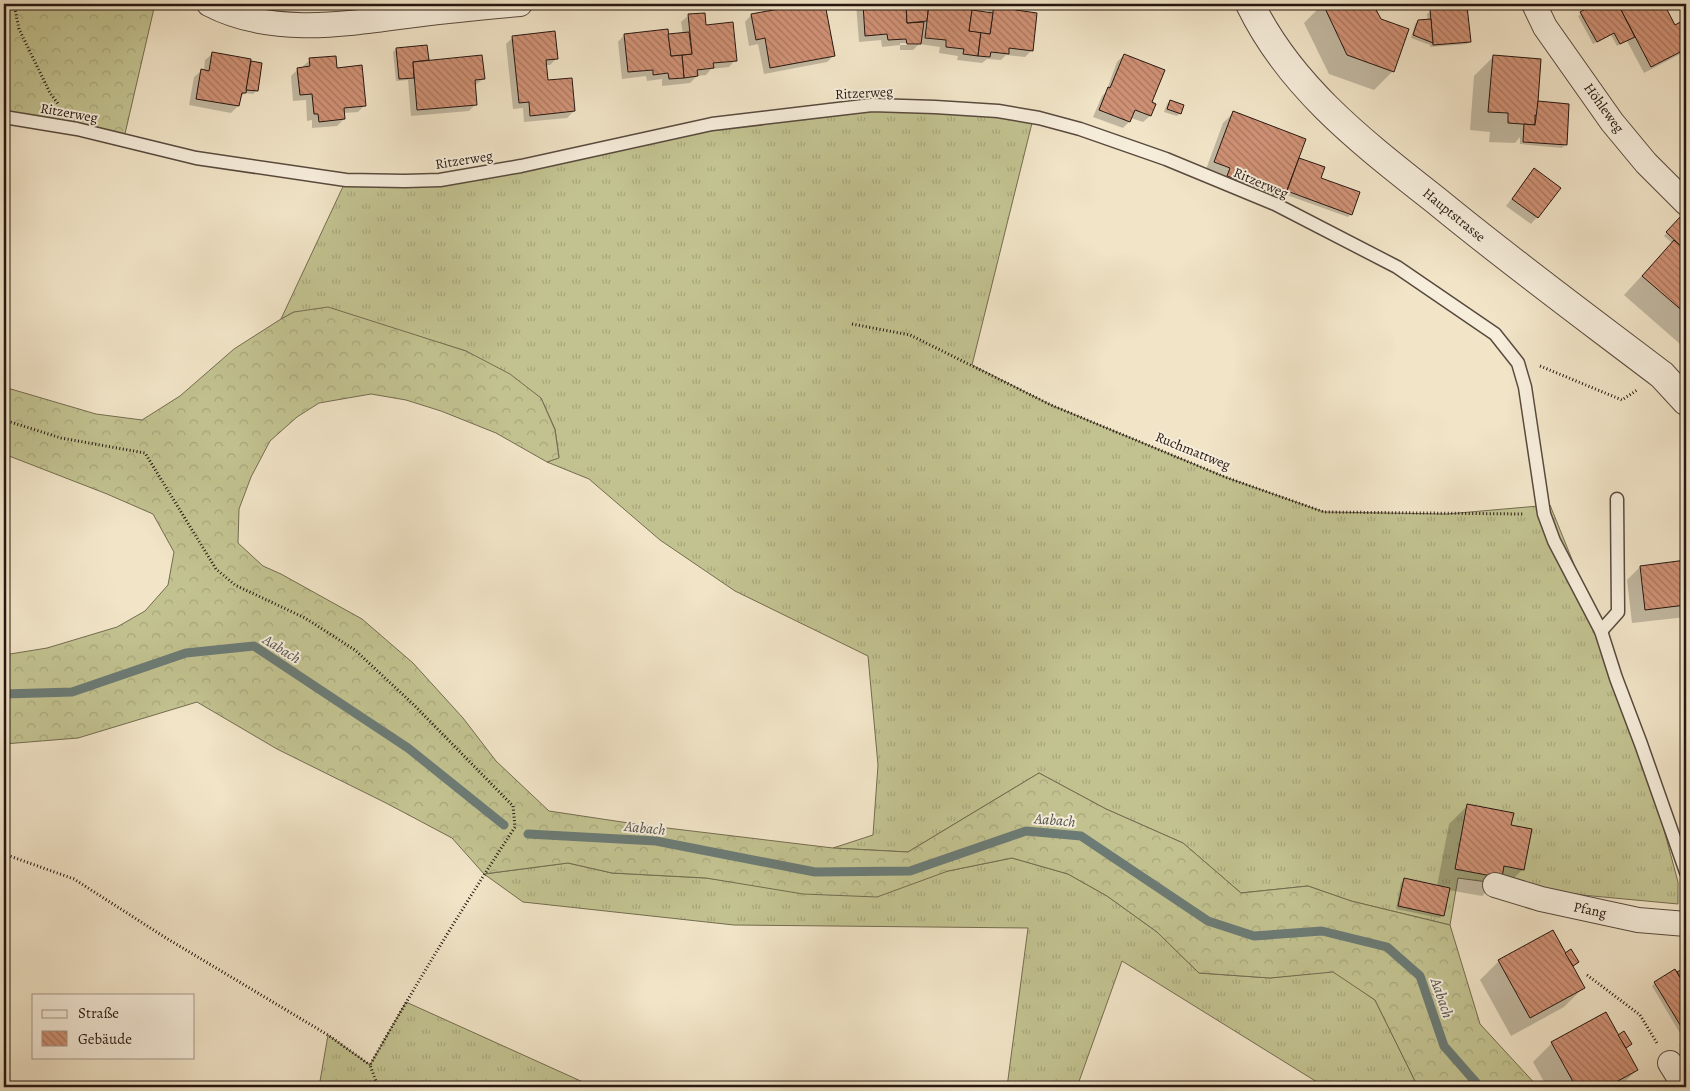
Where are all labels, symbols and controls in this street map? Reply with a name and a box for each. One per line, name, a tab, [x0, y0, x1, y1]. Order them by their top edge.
street label: Höhleweg	[1579, 79, 1629, 137]
street label: Ritzerweg	[835, 82, 893, 104]
street label: Ritzerweg	[39, 99, 99, 127]
street label: Ritzerweg	[434, 146, 494, 174]
street label: Ritzerweg	[1231, 163, 1291, 203]
street label: Hauptstrasse	[1419, 184, 1489, 246]
street label: Ruchmattweg	[1153, 427, 1233, 475]
water label: Aabach	[258, 629, 305, 668]
water label: Aabach	[1033, 808, 1076, 832]
water label: Aabach	[622, 816, 667, 840]
street label: Pfang	[1572, 897, 1608, 923]
water label: Aabach	[1426, 974, 1458, 1021]
legend	[32, 994, 195, 1058]
text: Straße	[78, 1003, 119, 1023]
text: Gebäude	[78, 1029, 132, 1049]

